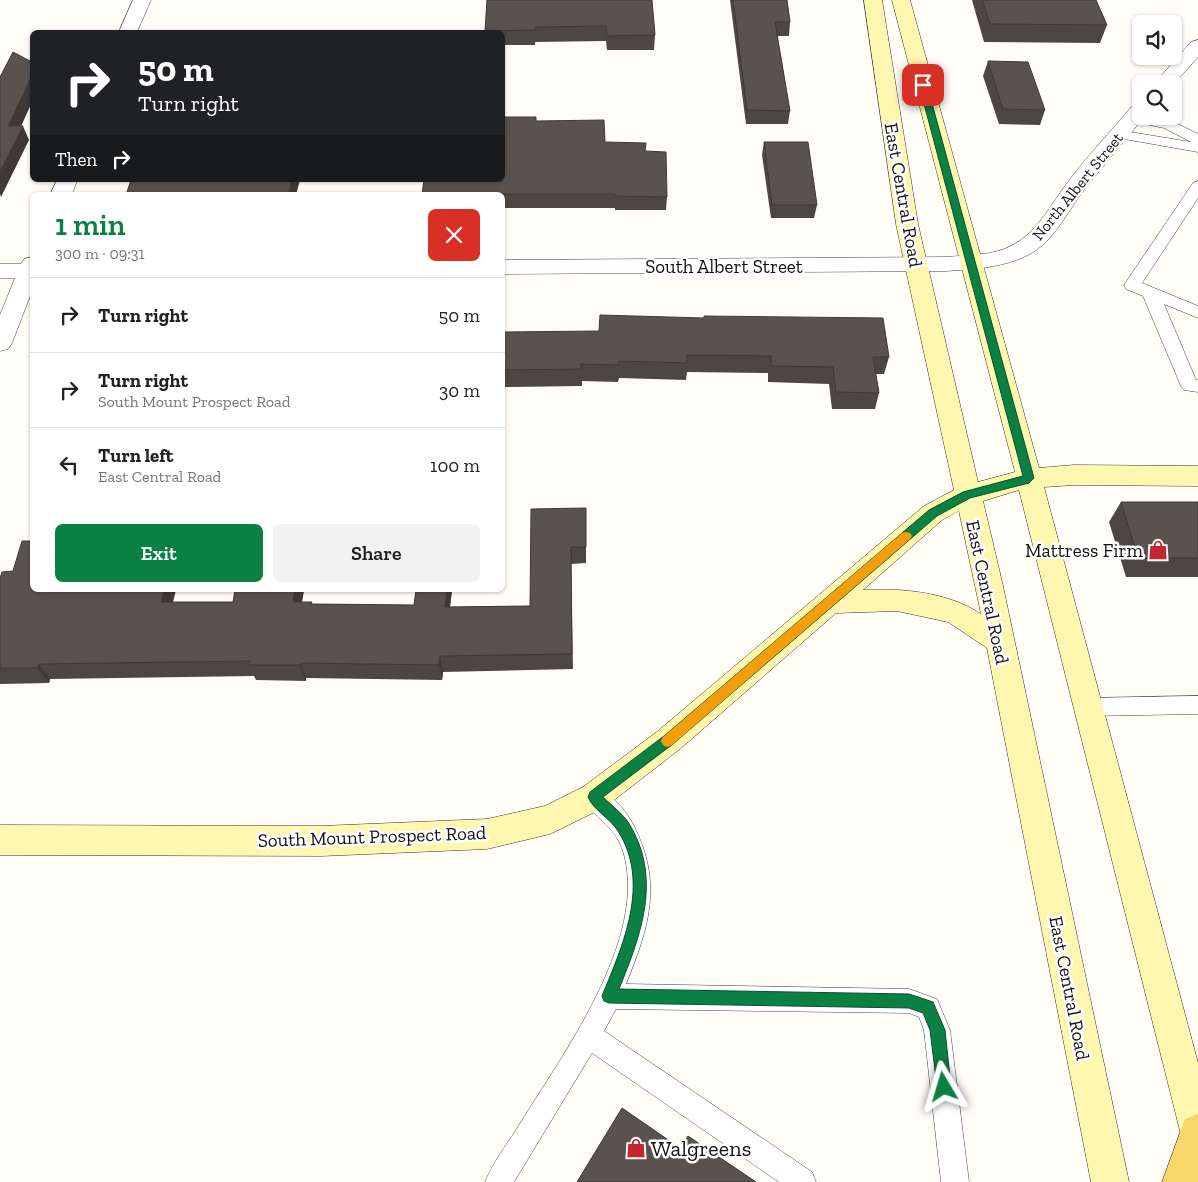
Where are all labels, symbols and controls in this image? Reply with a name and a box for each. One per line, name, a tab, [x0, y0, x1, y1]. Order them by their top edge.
map controls	[1132, 15, 1182, 125]
button: sound	[1132, 15, 1182, 65]
text: 50 m	[138, 48, 214, 90]
icon: right	[55, 50, 120, 115]
pin	[902, 64, 944, 106]
icon: arrive	[909, 71, 937, 99]
button: search	[1132, 75, 1182, 125]
text: Turn right	[138, 90, 239, 117]
street label: East Central Road	[879, 121, 928, 270]
street label: North Albert Street	[1028, 128, 1127, 244]
icon: right	[107, 145, 135, 173]
text: Then	[55, 148, 97, 171]
text: 1 min	[55, 207, 125, 243]
button: close	[428, 209, 480, 261]
text: 300 m · 09:31	[55, 244, 145, 263]
street label: South Albert Street	[645, 255, 803, 278]
icon: right	[55, 301, 83, 329]
text: Turn right	[98, 304, 188, 327]
text: 50 m	[439, 304, 480, 327]
text: Turn right	[98, 369, 188, 392]
icon: right	[55, 376, 83, 404]
text: 30 m	[439, 379, 480, 402]
text: South Mount Prospect Road	[98, 392, 291, 411]
text: Turn left	[98, 444, 173, 467]
icon: left	[55, 451, 83, 479]
text: 100 m	[430, 454, 480, 477]
text: East Central Road	[98, 467, 221, 486]
street label: East Central Road	[961, 518, 1014, 667]
button: Exit	[55, 524, 263, 582]
button: Share	[273, 524, 480, 582]
place label: Mattress Firm	[1025, 539, 1144, 562]
shop icon: Mattress Firm	[1147, 539, 1169, 561]
street label: South Mount Prospect Road	[257, 821, 487, 852]
street label: East Central Road	[1044, 914, 1095, 1063]
position arrow	[917, 1060, 969, 1112]
place label: Walgreens	[651, 1135, 751, 1162]
shop icon: Walgreens	[625, 1137, 647, 1159]

